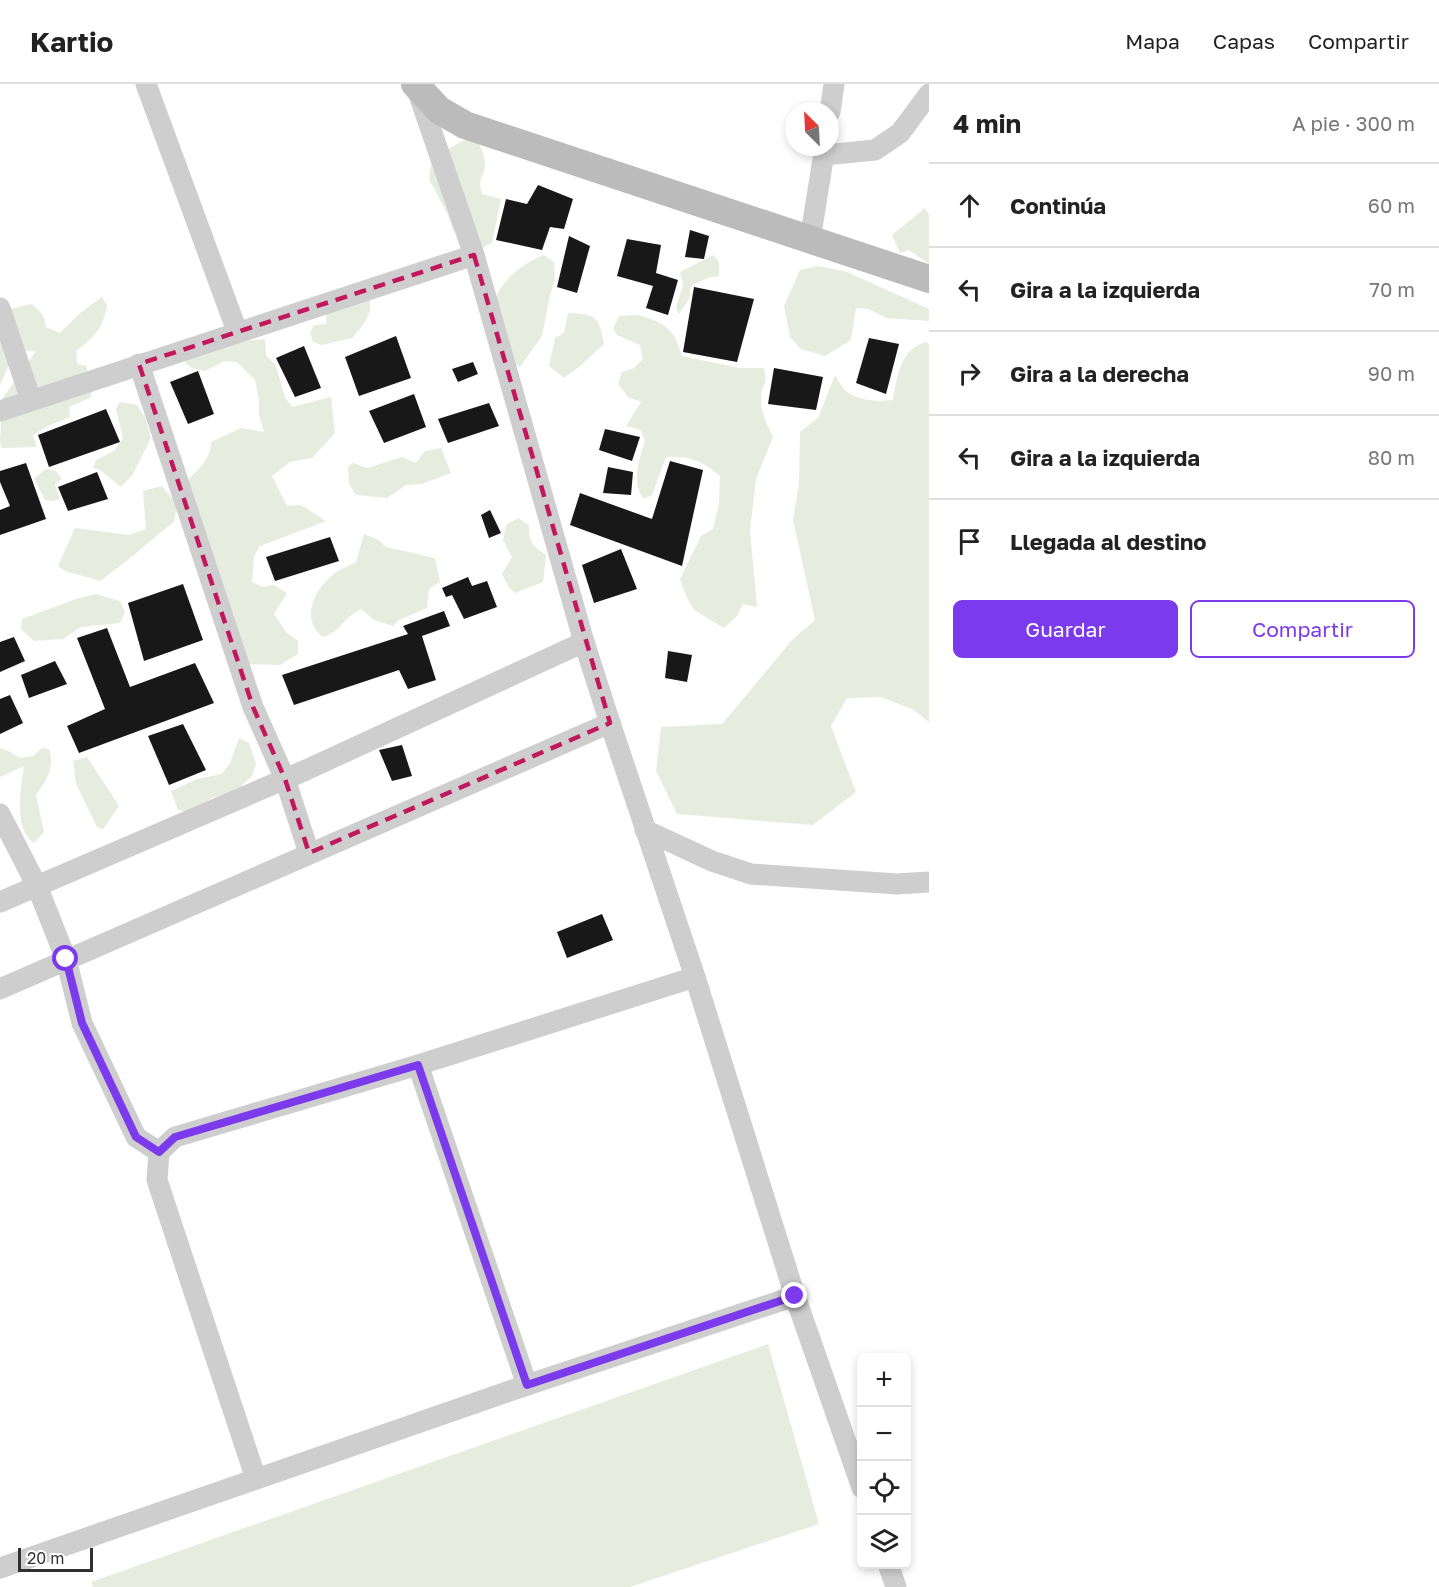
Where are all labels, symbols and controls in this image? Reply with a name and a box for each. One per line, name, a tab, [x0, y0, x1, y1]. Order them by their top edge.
text: Kartio	[30, 25, 113, 58]
text: Mapa	[1125, 28, 1180, 54]
text: Capas	[1213, 28, 1275, 54]
text: Compartir	[1308, 28, 1409, 54]
north arrow	[785, 102, 839, 156]
text: 4 min	[953, 108, 1021, 139]
text: A pie · 300 m	[1292, 111, 1415, 135]
icon: ahead	[953, 189, 986, 222]
text: Continúa	[1010, 192, 1106, 219]
text: 60 m	[1368, 193, 1415, 217]
icon: left	[953, 273, 986, 306]
text: Gira a la izquierda	[1010, 276, 1200, 303]
text: 70 m	[1369, 277, 1415, 301]
icon: right	[953, 357, 986, 390]
text: Gira a la derecha	[1010, 360, 1189, 387]
text: 90 m	[1368, 361, 1415, 385]
icon: left	[953, 441, 986, 474]
text: Gira a la izquierda	[1010, 444, 1200, 471]
text: 80 m	[1368, 445, 1415, 469]
icon: arrive	[953, 525, 986, 558]
text: Llegada al destino	[1010, 528, 1207, 555]
button: Guardar	[953, 600, 1178, 658]
button: Compartir	[1190, 600, 1415, 658]
route start	[52, 945, 78, 971]
route end	[781, 1282, 807, 1308]
map controls	[857, 1353, 911, 1569]
button: +	[857, 1353, 911, 1407]
button: −	[857, 1407, 911, 1461]
button: locate	[857, 1461, 911, 1515]
button: layers	[857, 1515, 911, 1569]
scale bar	[18, 1545, 93, 1572]
text: 20 m	[27, 1548, 64, 1568]

